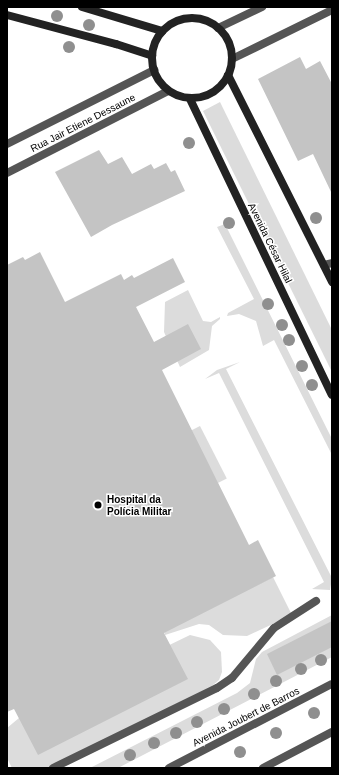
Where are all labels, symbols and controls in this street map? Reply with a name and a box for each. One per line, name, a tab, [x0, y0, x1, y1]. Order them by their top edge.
street label: Rua Jair Etiene Dessaune	[29, 91, 137, 155]
street label: Avenida César Hilal	[245, 201, 295, 285]
place label: Hospital da Polícia Militar	[107, 493, 171, 516]
marker: Hospital da Polícia Militar	[92, 499, 104, 511]
street label: Avenida Joubert de Barros	[191, 685, 301, 749]

